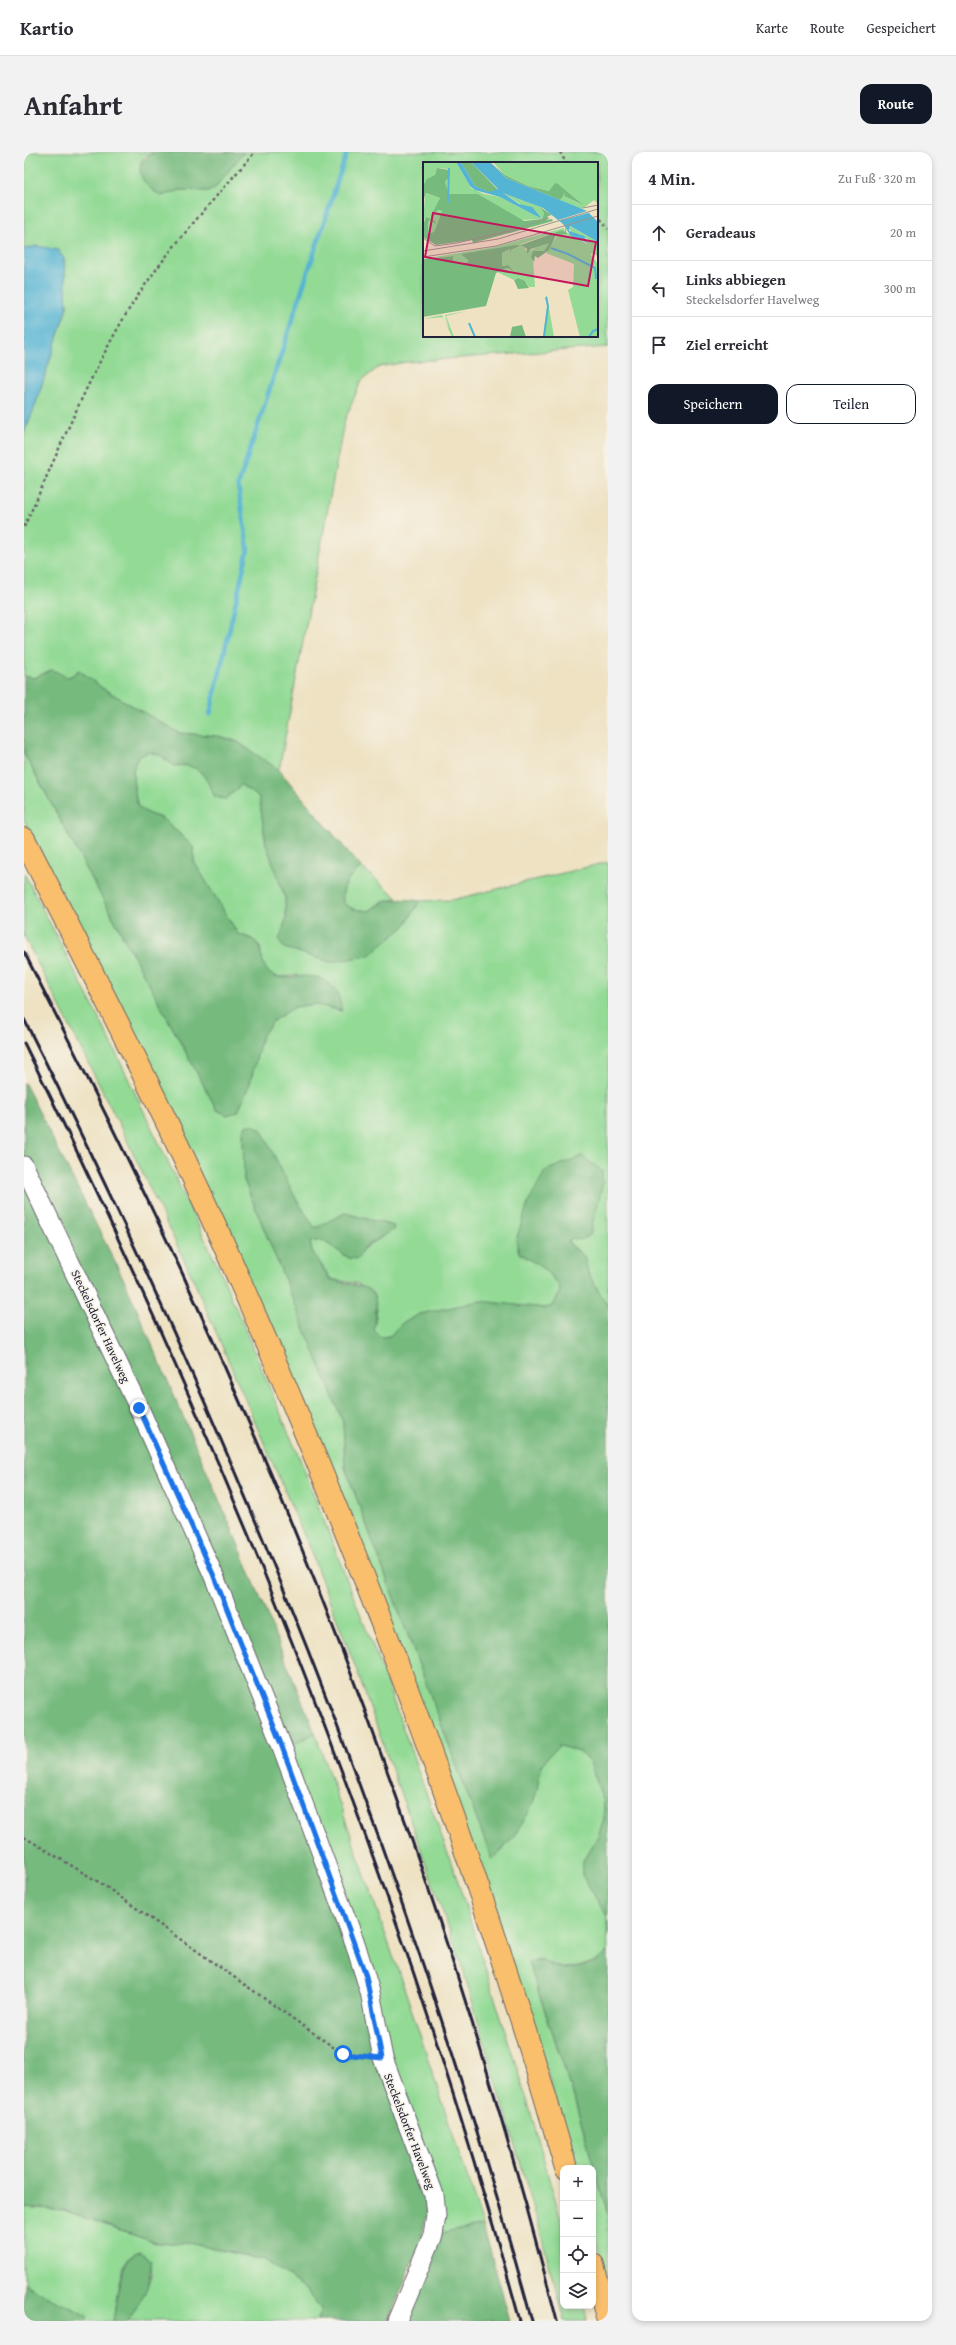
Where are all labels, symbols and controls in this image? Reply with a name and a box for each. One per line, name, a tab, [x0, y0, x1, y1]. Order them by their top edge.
text: Kartio	[20, 14, 74, 42]
text: Karte	[756, 18, 788, 38]
text: Route	[810, 18, 844, 38]
text: Gespeichert	[866, 18, 936, 38]
text: Anfahrt	[24, 84, 123, 125]
button: Route	[860, 84, 932, 124]
inset map	[423, 162, 598, 337]
text: 4 Min.	[648, 166, 695, 191]
text: Zu Fuß · 320 m	[838, 169, 916, 188]
icon: ahead	[648, 222, 670, 244]
text: Geradeaus	[686, 222, 756, 243]
text: 20 m	[890, 223, 916, 242]
text: Links abbiegen	[686, 269, 786, 290]
icon: left	[648, 278, 670, 300]
text: 300 m	[884, 279, 916, 298]
text: Steckelsdorfer Havelweg	[686, 290, 819, 309]
icon: arrive	[648, 334, 670, 356]
text: Ziel erreicht	[686, 334, 768, 355]
button: Speichern	[648, 384, 778, 424]
button: Teilen	[786, 384, 916, 424]
street label: Steckelsdorfer Havelweg	[67, 1267, 135, 1385]
route end	[130, 1399, 148, 1417]
route start	[334, 2045, 352, 2063]
street label: Steckelsdorfer Havelweg	[380, 2071, 440, 2192]
map controls	[560, 2165, 596, 2309]
button: +	[560, 2165, 596, 2201]
button: −	[560, 2201, 596, 2237]
button: locate	[560, 2237, 596, 2273]
button: layers	[560, 2273, 596, 2309]

